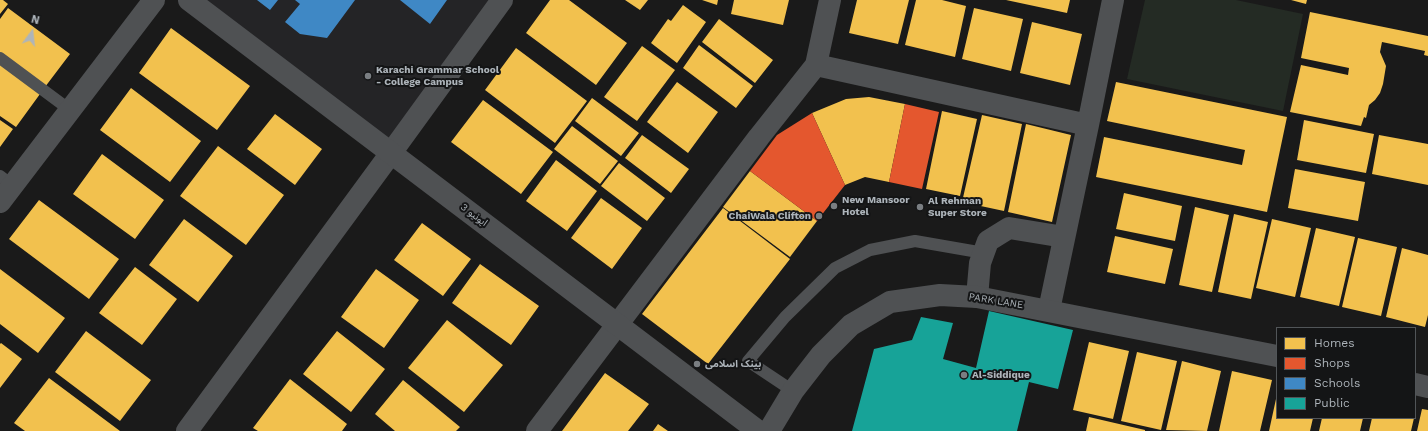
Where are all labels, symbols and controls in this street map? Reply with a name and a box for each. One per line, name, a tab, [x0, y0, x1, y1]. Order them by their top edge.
north arrow	[12, 12, 52, 52]
text: N	[30, 13, 41, 27]
place label: Karachi Grammar School - College Campus	[376, 64, 499, 88]
marker: Karachi Grammar School - College Campus	[363, 71, 373, 81]
place label: New Mansoor Hotel	[842, 194, 910, 218]
place label: Al Rehman Super Store	[928, 195, 987, 218]
street label: ایونیو 3	[458, 201, 490, 229]
marker: New Mansoor Hotel	[829, 201, 839, 211]
marker: Al Rehman Super Store	[915, 202, 925, 212]
place label: ChaiWala Clifton	[729, 210, 811, 222]
marker: ChaiWala Clifton	[814, 211, 824, 221]
street label: PARK LANE	[968, 291, 1024, 311]
legend	[1276, 327, 1416, 419]
text: Homes	[1314, 336, 1355, 350]
text: Shops	[1314, 356, 1350, 370]
place label: بینک اسلامی	[705, 358, 761, 370]
marker: بینک اسلامی	[692, 359, 702, 369]
place label: Al-Siddique	[972, 369, 1030, 381]
marker: Al-Siddique	[959, 370, 969, 380]
text: Schools	[1314, 376, 1360, 390]
text: Public	[1314, 396, 1350, 410]

